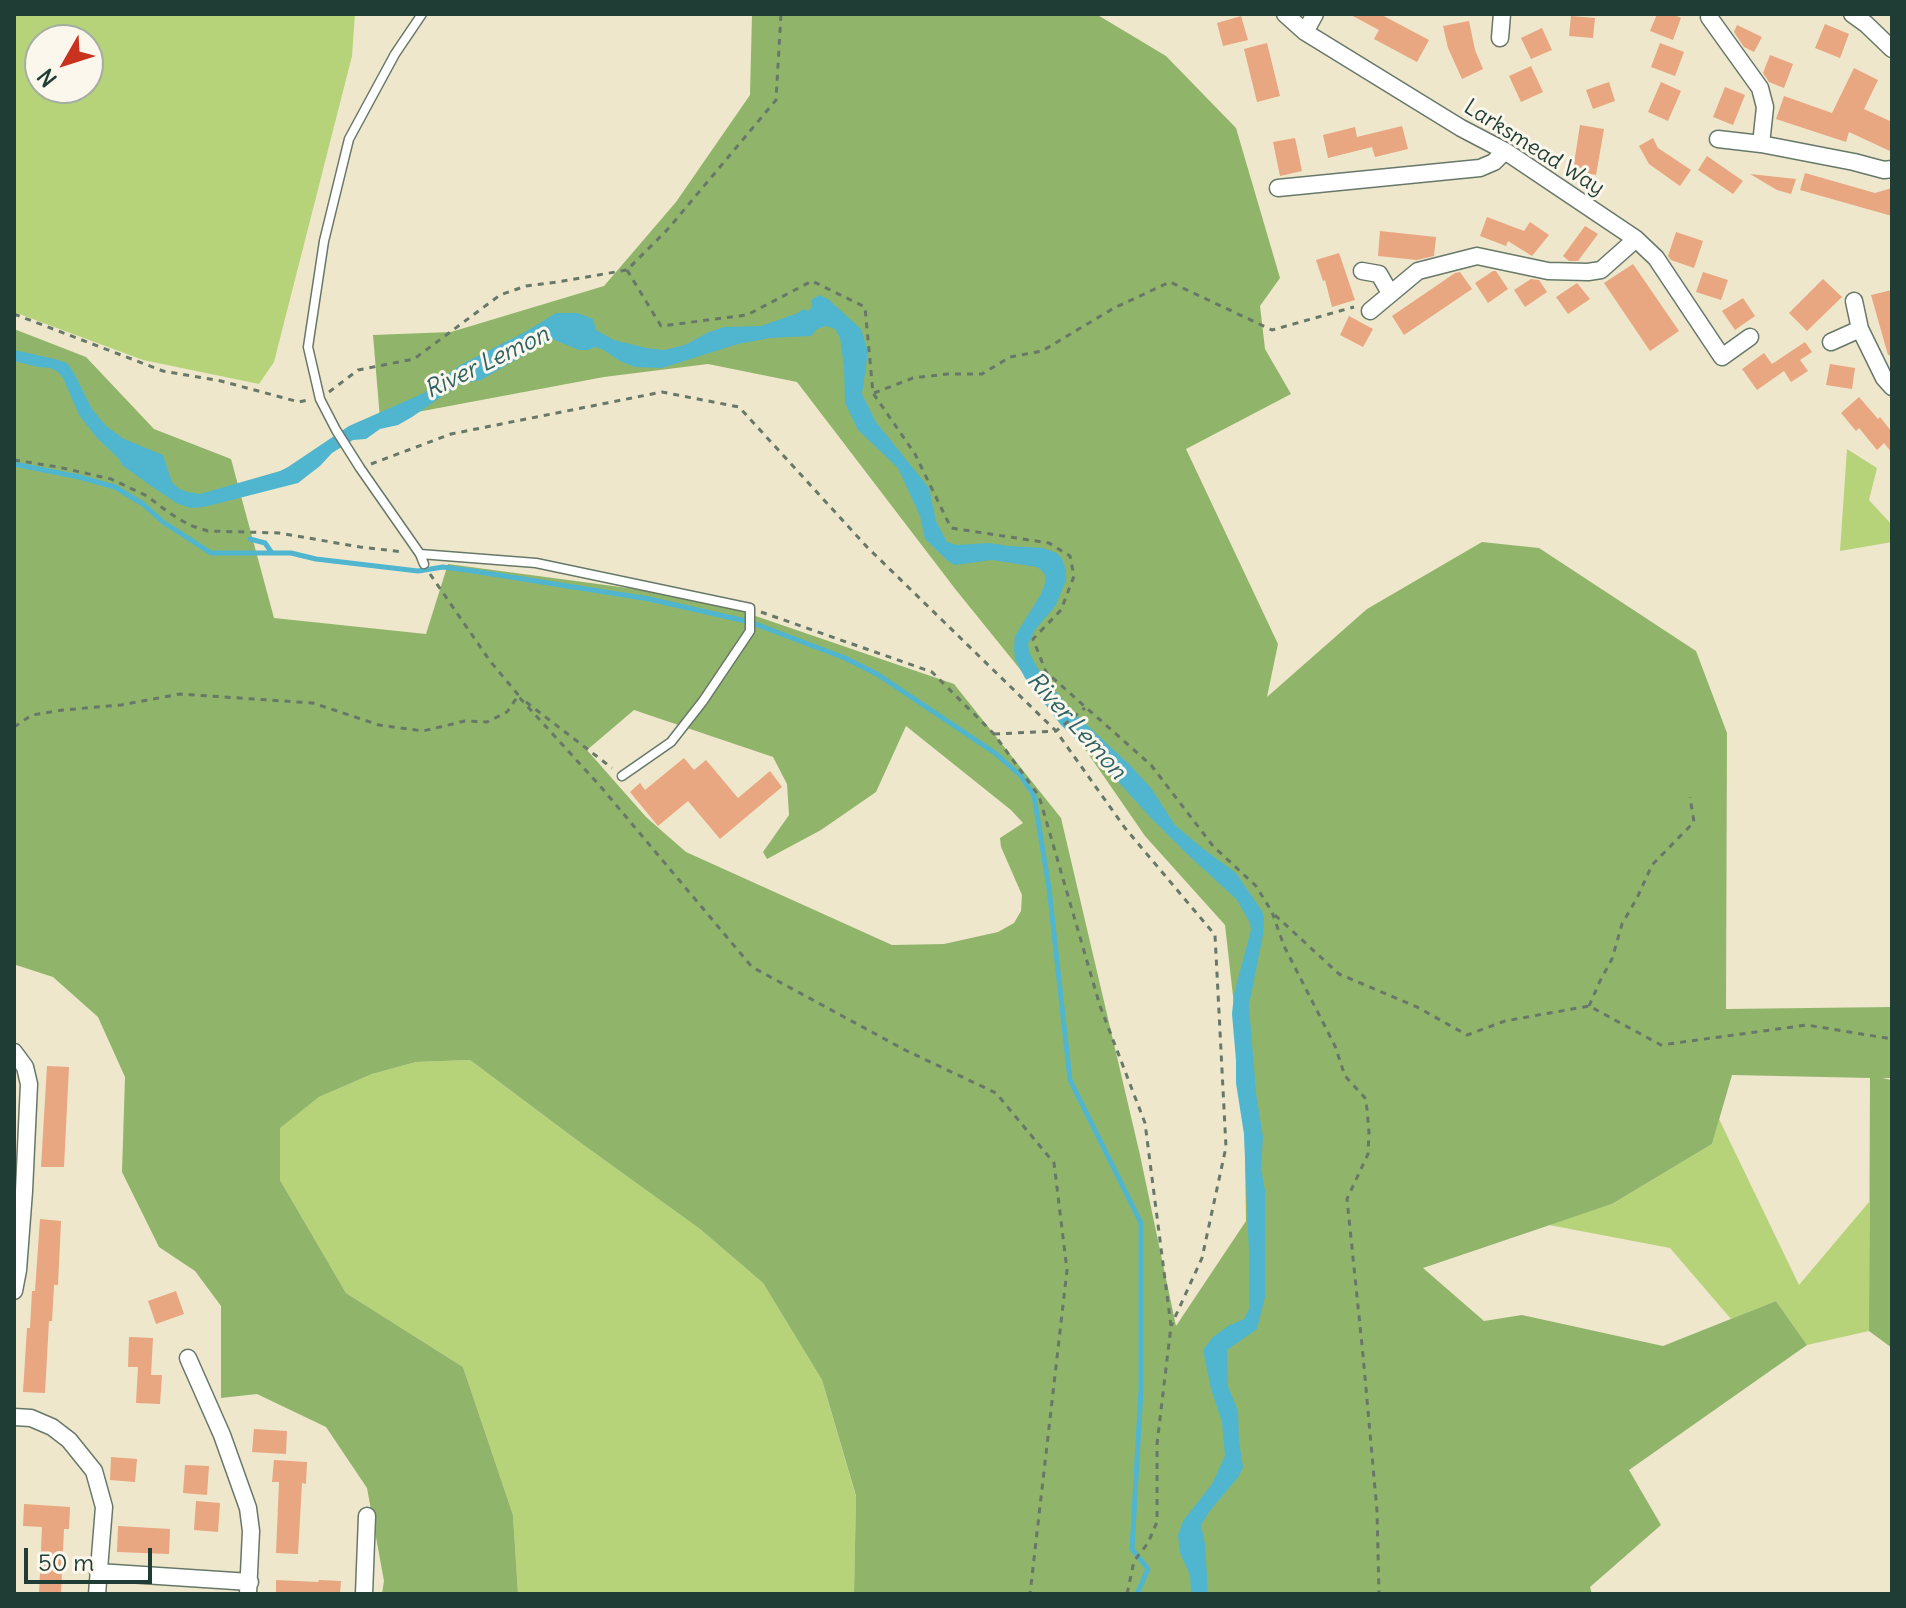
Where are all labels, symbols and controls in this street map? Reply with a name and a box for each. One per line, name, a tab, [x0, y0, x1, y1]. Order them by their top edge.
north arrow	[24, 24, 104, 104]
text: N	[31, 63, 63, 93]
street label: Larksmead Way	[1459, 94, 1609, 202]
water label: River Lemon	[420, 321, 554, 405]
water label: River Lemon	[1020, 666, 1132, 786]
scale bar	[28, 1532, 156, 1582]
text: 50 m	[38, 1547, 94, 1577]

